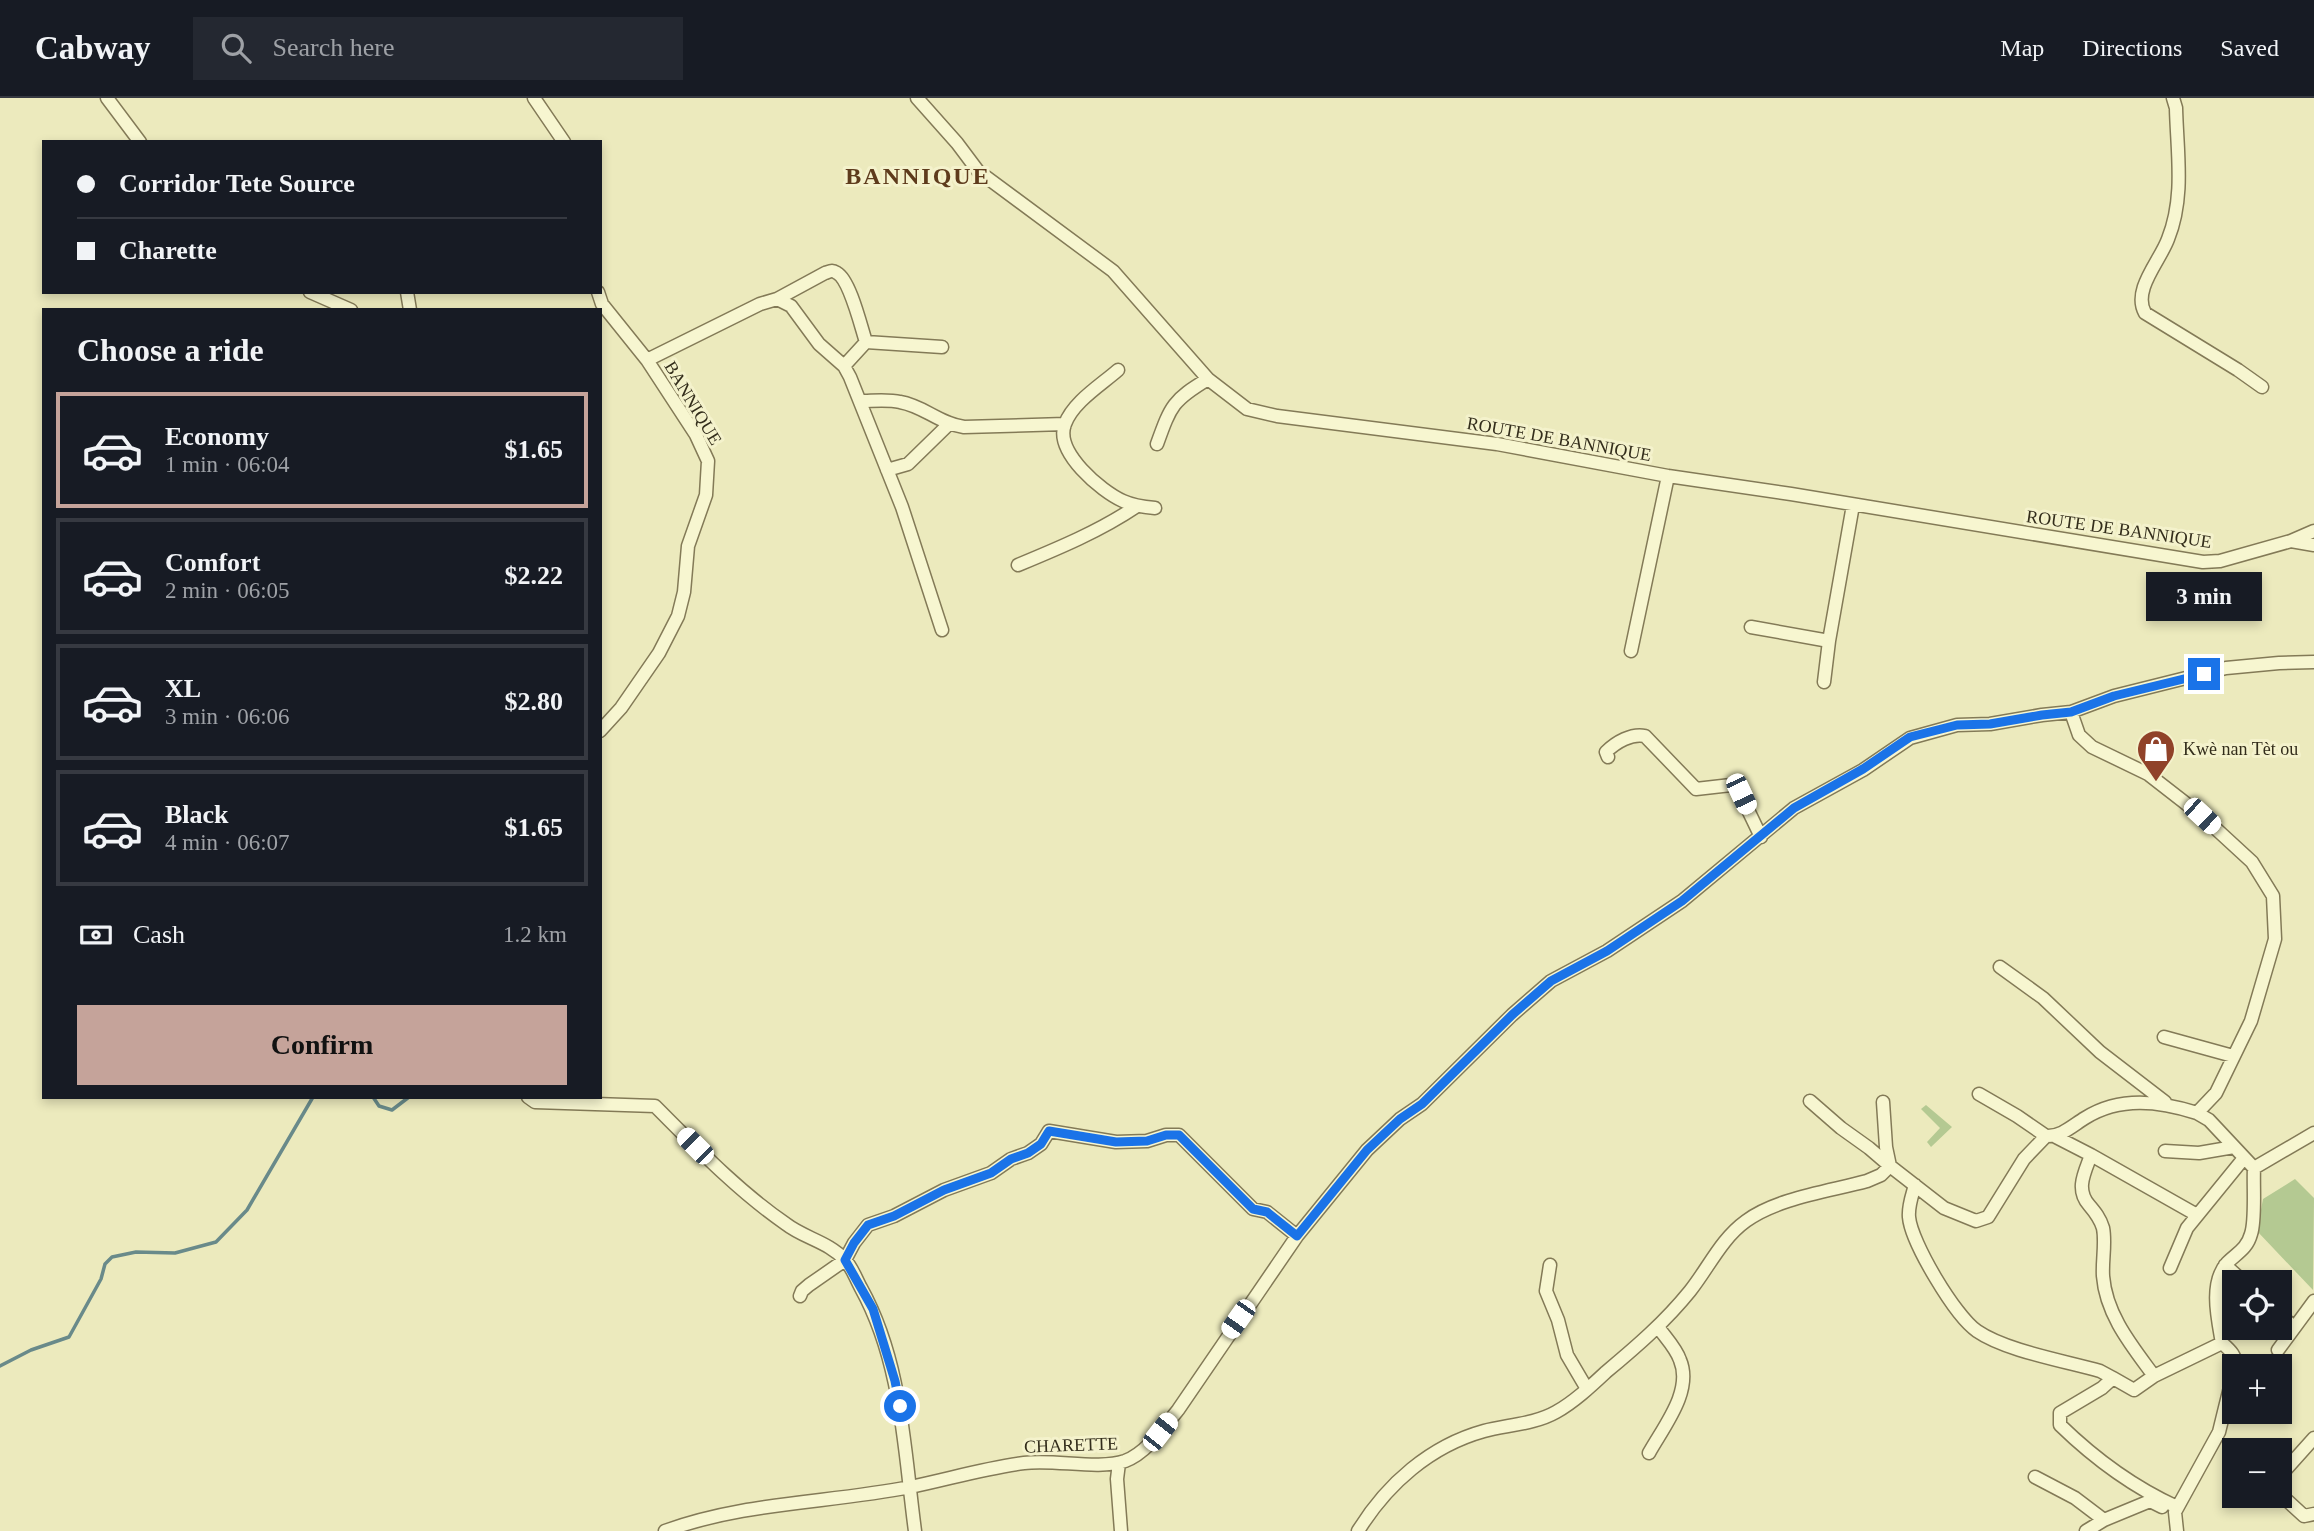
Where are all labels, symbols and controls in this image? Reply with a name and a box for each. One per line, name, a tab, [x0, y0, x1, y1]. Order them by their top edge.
search box	[193, 17, 683, 80]
icon: search	[217, 29, 255, 67]
text: Cabway	[35, 30, 151, 66]
text: Search here	[273, 33, 395, 62]
text: Map	[2000, 35, 2044, 61]
text: Directions	[2082, 35, 2182, 61]
text: Saved	[2220, 35, 2279, 61]
district label: BANNIQUE	[845, 163, 991, 189]
text: Corridor Tete Source	[119, 169, 355, 198]
text: Charette	[119, 236, 217, 265]
text: Choose a ride	[77, 332, 264, 368]
street label: BANNIQUE	[660, 358, 726, 448]
street label: ROUTE DE BANNIQUE	[1465, 413, 1653, 465]
icon: car	[81, 419, 144, 482]
text: Economy	[165, 422, 269, 451]
text: $1.65	[505, 435, 563, 464]
text: 1 min · 06:04	[165, 452, 290, 477]
street label: ROUTE DE BANNIQUE	[2025, 506, 2213, 552]
icon: car	[81, 545, 144, 608]
text: Comfort	[165, 548, 260, 577]
text: $2.22	[505, 561, 563, 590]
callout: 3 min	[2146, 573, 2262, 622]
text: 2 min · 06:05	[165, 578, 290, 603]
text: 3 min	[2176, 584, 2232, 609]
route end	[2188, 658, 2220, 690]
icon: car	[81, 671, 144, 734]
text: XL	[165, 674, 201, 703]
text: $2.80	[505, 687, 563, 716]
text: 3 min · 06:06	[165, 704, 290, 729]
shop icon: Kwè nan Tèt ou	[2135, 728, 2177, 783]
place label: Kwè nan Tèt ou	[2183, 739, 2298, 759]
car	[1723, 771, 1760, 817]
car	[2180, 794, 2225, 838]
icon: car	[81, 797, 144, 860]
text: Black	[165, 800, 229, 829]
text: $1.65	[505, 813, 563, 842]
text: 4 min · 06:07	[165, 830, 290, 855]
icon: cash	[77, 916, 115, 954]
text: Cash	[133, 920, 185, 949]
text: 1.2 km	[503, 922, 567, 947]
button: Confirm	[77, 1005, 567, 1085]
car	[673, 1124, 718, 1168]
map controls	[2222, 1270, 2292, 1508]
button: locate	[2222, 1270, 2292, 1340]
car	[1218, 1296, 1259, 1342]
button: +	[2222, 1354, 2292, 1424]
route start	[884, 1390, 916, 1422]
car	[1139, 1409, 1182, 1455]
street label: CHARETTE	[1024, 1433, 1118, 1457]
button: −	[2222, 1438, 2292, 1508]

